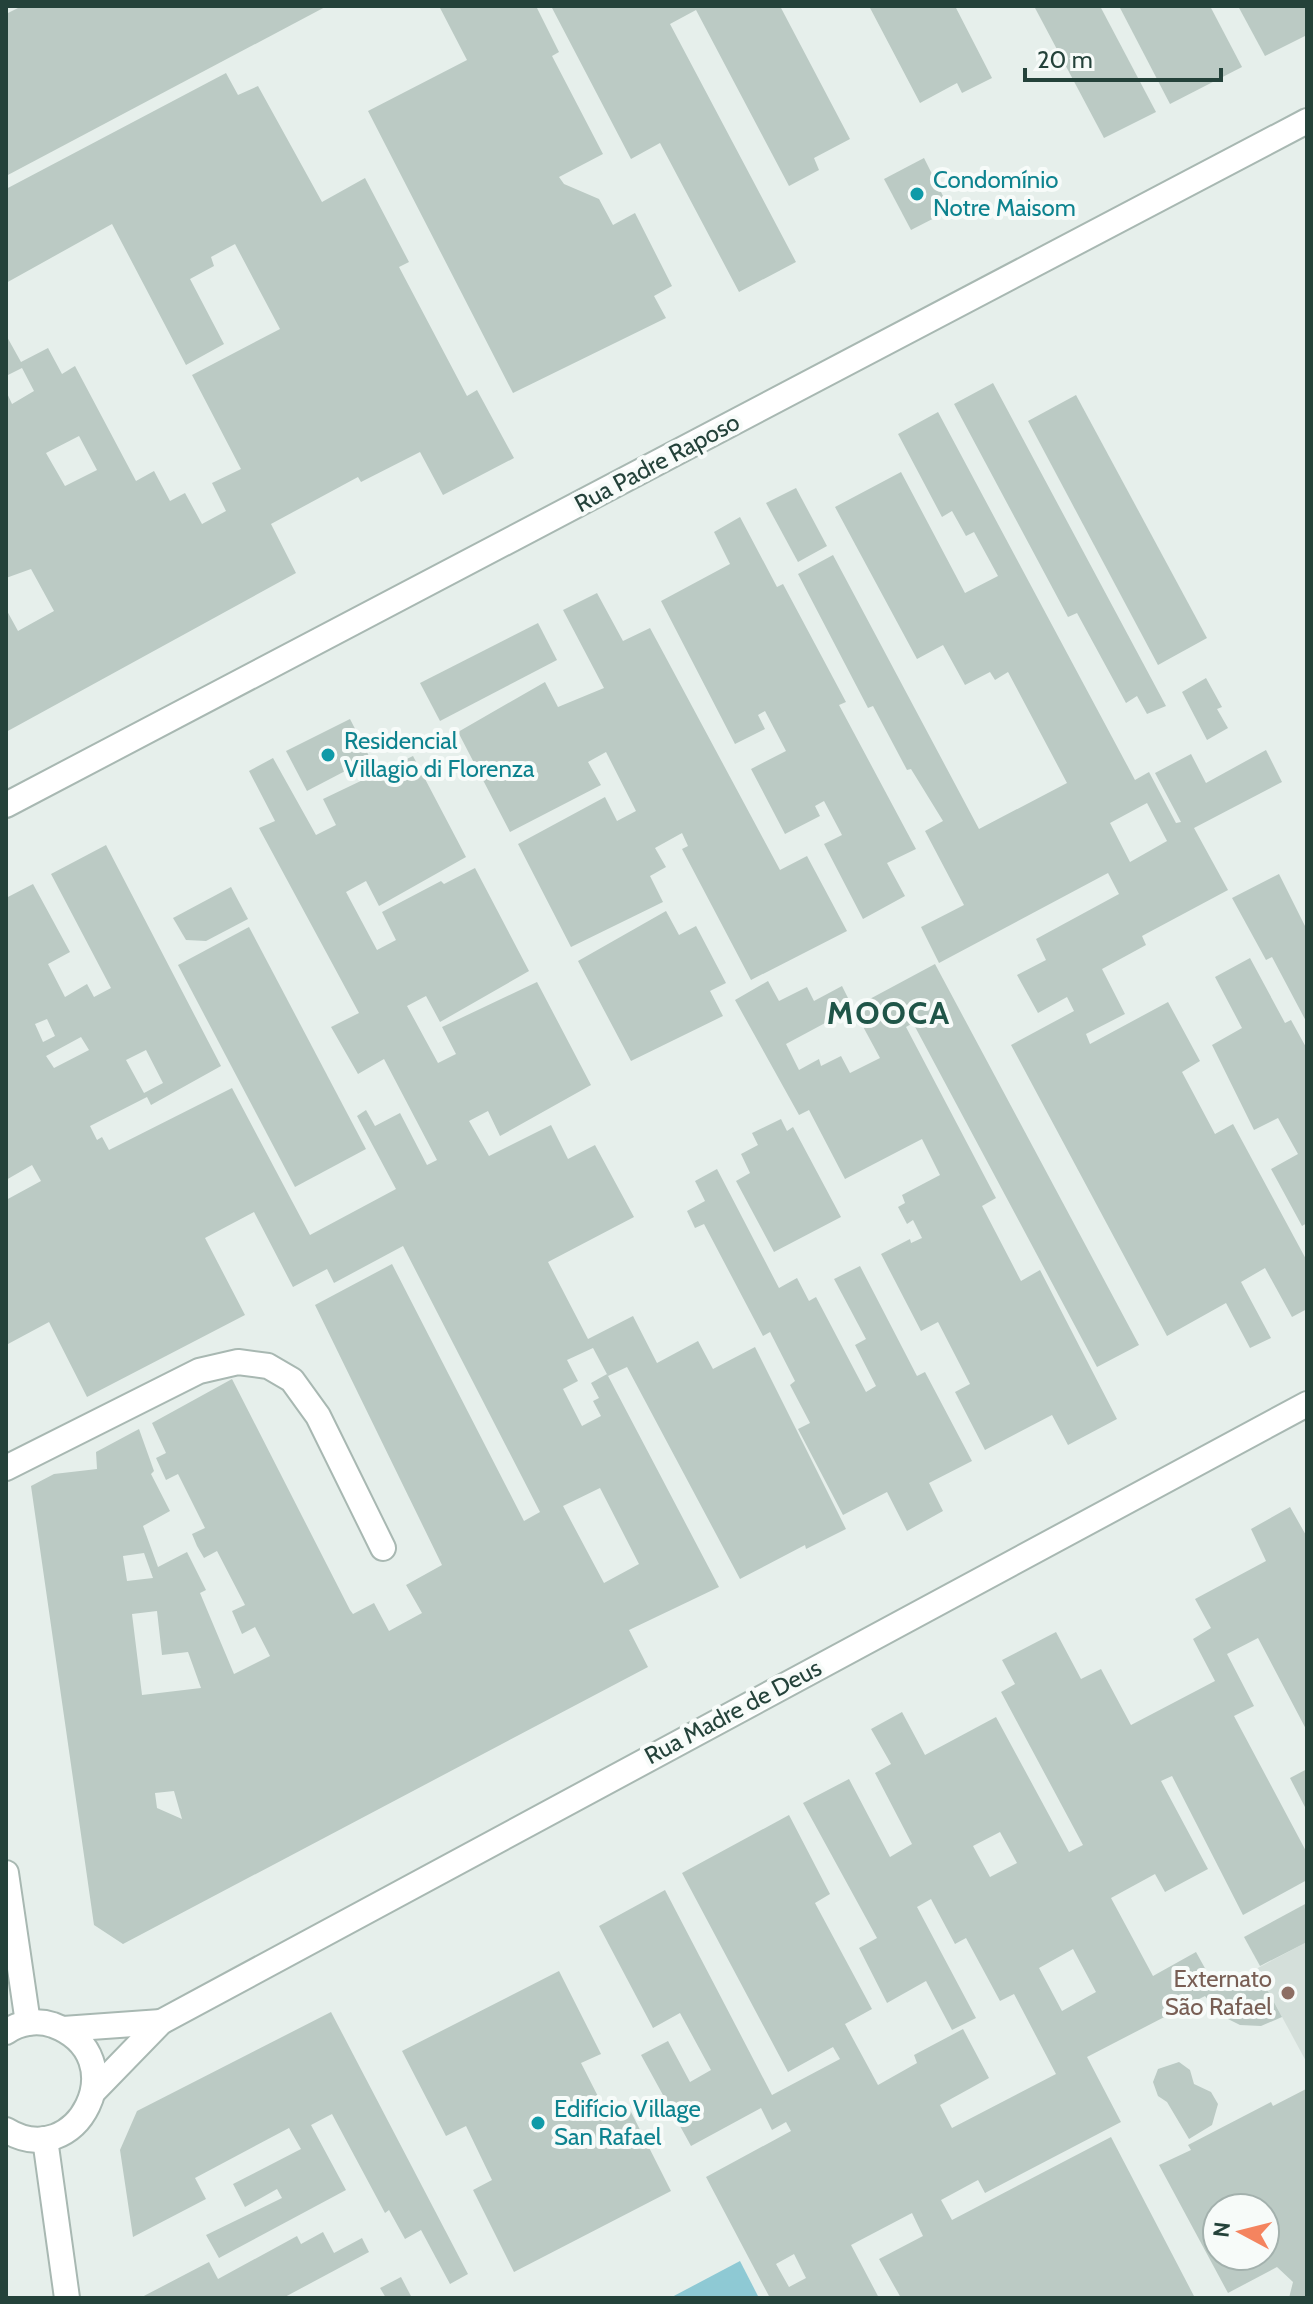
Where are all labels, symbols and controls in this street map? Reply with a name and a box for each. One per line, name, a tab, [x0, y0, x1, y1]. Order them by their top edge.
scale bar	[1025, 32, 1221, 82]
text: 20 m	[1037, 45, 1093, 74]
place label: Condomínio Notre Maisom	[933, 165, 1076, 222]
marker: Condomínio Notre Maisom	[908, 185, 926, 203]
street label: Rua Padre Raposo	[569, 407, 744, 518]
place label: Residencial Villagio di Florenza	[344, 726, 535, 783]
marker: Residencial Villagio di Florenza	[319, 746, 337, 764]
district label: MOOCA	[827, 993, 951, 1032]
street label: Rua Madre de Deus	[639, 1653, 826, 1770]
place label: Externato São Rafael	[1165, 1964, 1272, 2021]
marker: Externato São Rafael	[1279, 1984, 1297, 2002]
place label: Edifício Village San Rafael	[554, 2094, 701, 2151]
marker: Edifício Village San Rafael	[529, 2114, 547, 2132]
north arrow	[1201, 2192, 1281, 2272]
text: N	[1207, 2220, 1236, 2239]

